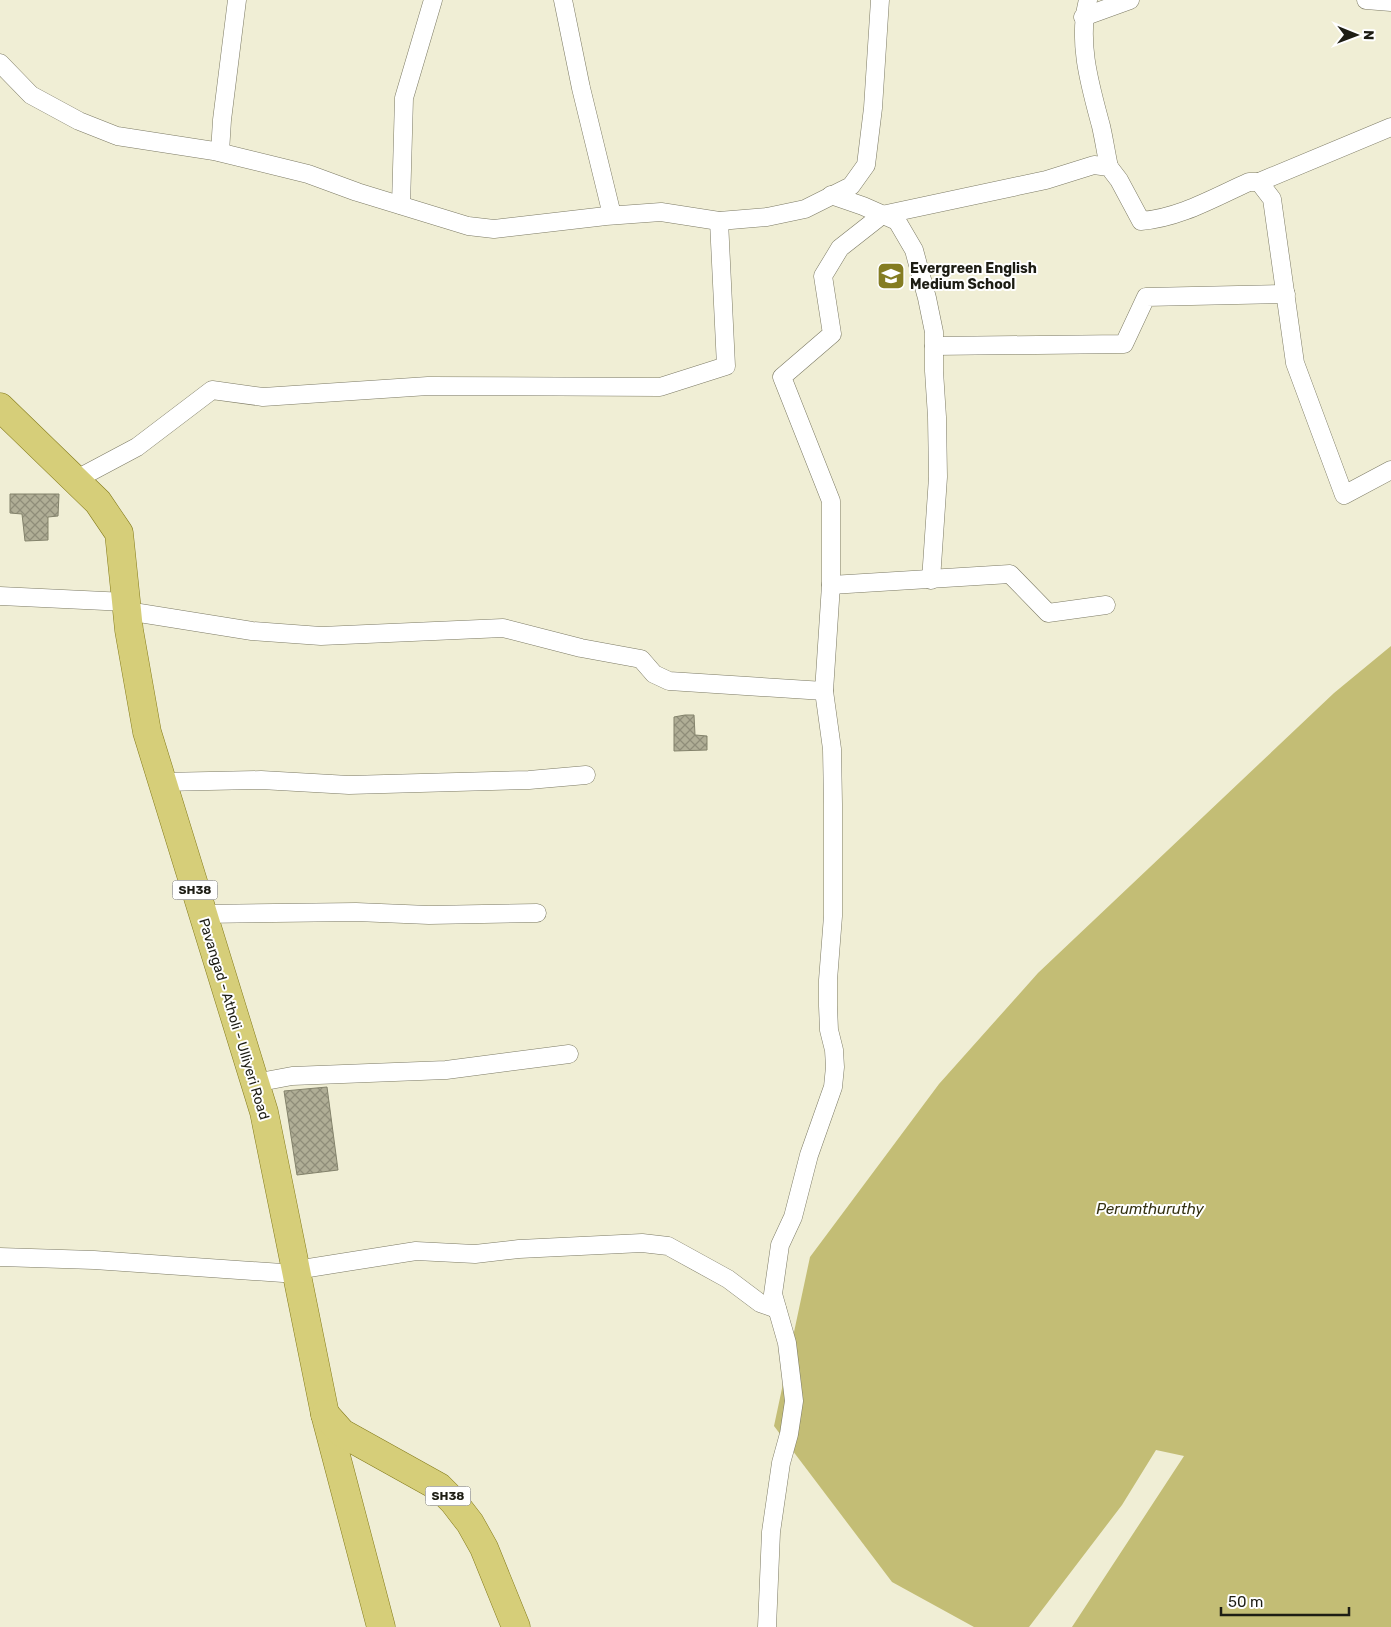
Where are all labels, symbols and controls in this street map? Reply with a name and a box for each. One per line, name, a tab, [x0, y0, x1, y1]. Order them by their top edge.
north arrow	[1331, 10, 1381, 60]
text: N	[1360, 30, 1377, 40]
place label: Evergreen English Medium School	[910, 260, 1037, 293]
school or university icon: Evergreen English Medium School	[876, 261, 906, 291]
road number: SH38	[172, 880, 218, 900]
street label: Pavangad - Atholi - Ulliyeri Road	[195, 916, 273, 1122]
water label: Perumthuruthy	[1096, 1200, 1204, 1218]
road number: SH38	[426, 1486, 470, 1505]
scale bar	[1221, 1584, 1348, 1616]
text: 50 m	[1228, 1593, 1263, 1611]

